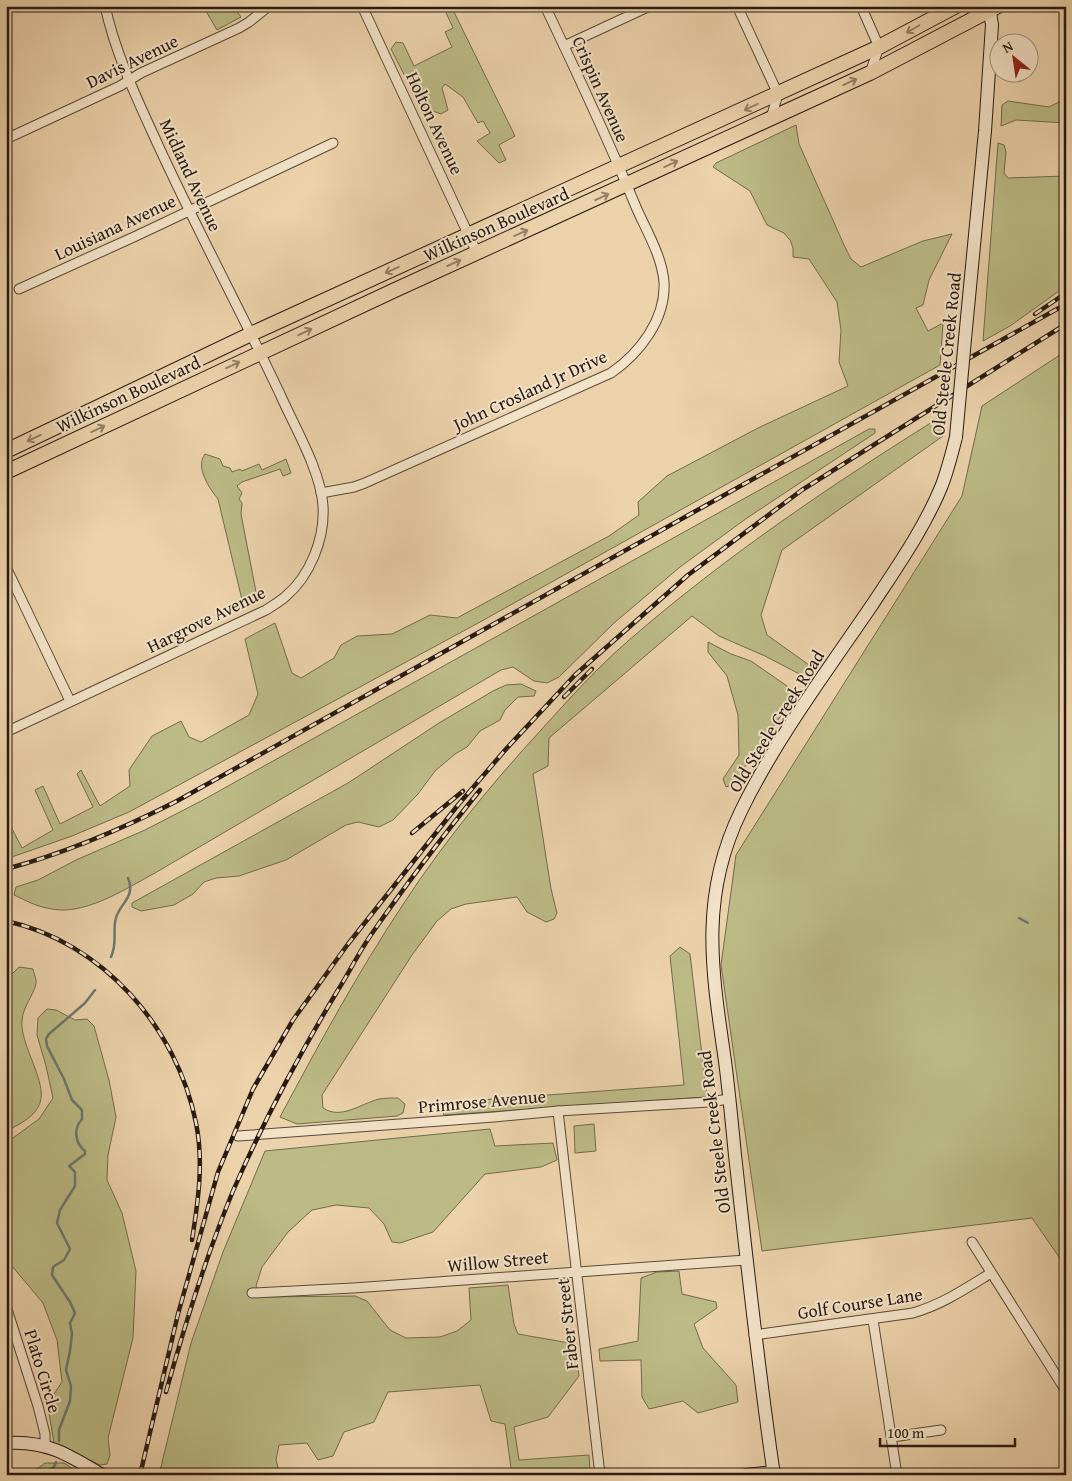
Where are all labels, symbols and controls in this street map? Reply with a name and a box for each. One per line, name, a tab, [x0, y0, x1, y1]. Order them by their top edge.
one-way arrow	[907, 25, 921, 35]
street label: Davis Avenue	[81, 27, 183, 95]
street label: Crispin Avenue	[566, 32, 636, 146]
north arrow	[990, 32, 1040, 82]
text: N	[998, 35, 1017, 58]
street label: Holton Avenue	[399, 67, 471, 179]
one-way arrow	[842, 77, 857, 86]
one-way arrow	[744, 102, 759, 112]
street label: Midland Avenue	[153, 114, 229, 236]
one-way arrow	[663, 159, 678, 169]
street label: Wilkinson Boulevard	[419, 180, 573, 268]
street label: Louisiana Avenue	[50, 187, 180, 267]
one-way arrow	[594, 191, 609, 201]
one-way arrow	[513, 228, 528, 238]
one-way arrow	[446, 258, 461, 268]
one-way arrow	[385, 266, 400, 276]
street label: Old Steele Creek Road	[924, 271, 968, 437]
one-way arrow	[297, 327, 312, 336]
street label: John Crosland Jr Drive	[447, 342, 611, 438]
street label: Wilkinson Boulevard	[51, 348, 205, 439]
one-way arrow	[226, 360, 241, 370]
one-way arrow	[90, 424, 105, 434]
one-way arrow	[26, 433, 41, 443]
street label: Hargrove Avenue	[142, 579, 270, 659]
street label: Old Steele Creek Road	[721, 644, 831, 798]
street label: Old Steele Creek Road	[691, 1049, 737, 1215]
street label: Primrose Avenue	[417, 1082, 547, 1120]
street label: Willow Street	[446, 1243, 550, 1279]
street label: Faber Street	[549, 1277, 585, 1371]
street label: Golf Course Lane	[796, 1280, 924, 1326]
street label: Plato Circle	[18, 1326, 68, 1416]
scale bar	[880, 1416, 1014, 1448]
text: 100 m	[887, 1422, 925, 1443]

